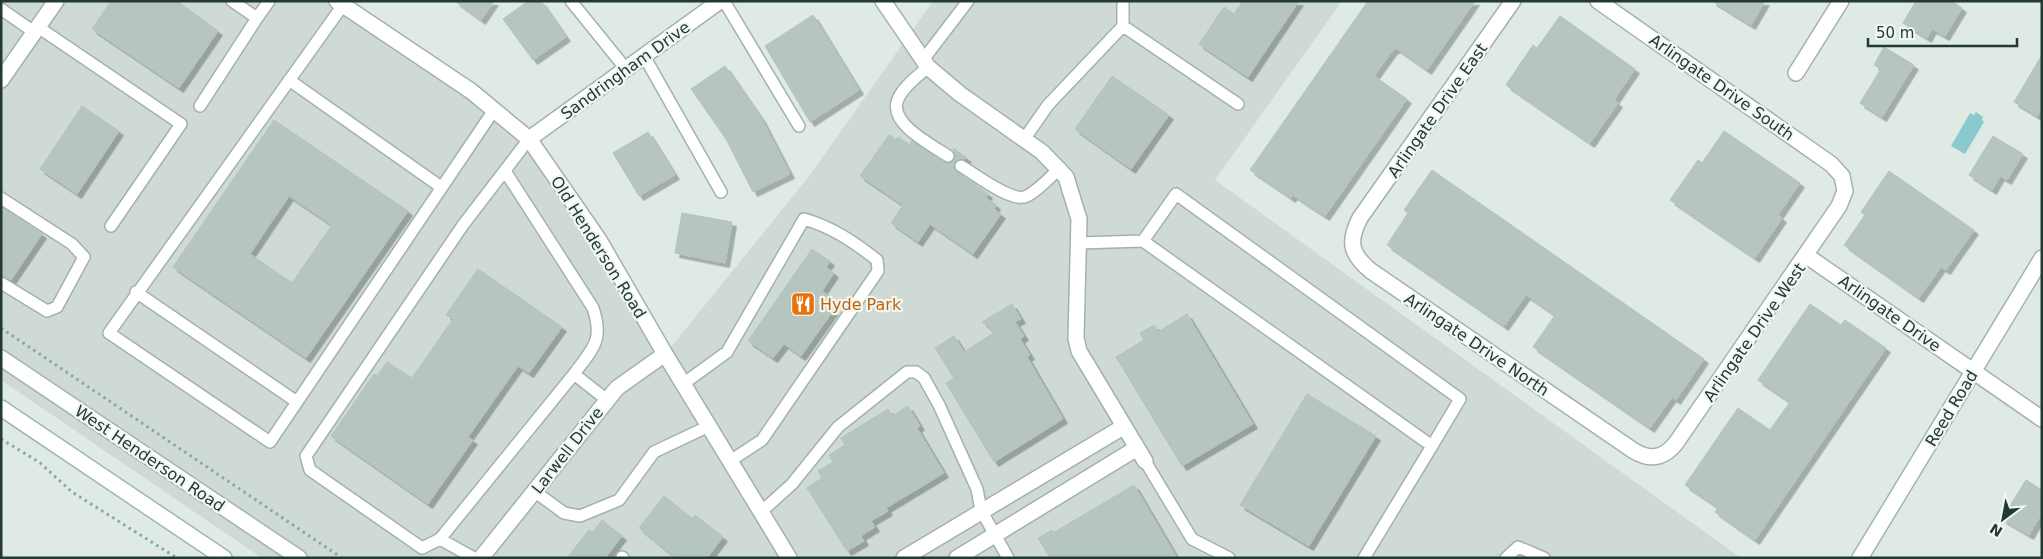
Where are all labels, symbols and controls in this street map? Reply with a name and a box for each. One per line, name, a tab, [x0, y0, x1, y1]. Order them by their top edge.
scale bar	[1868, 15, 2017, 47]
street label: Sandringham Drive	[557, 17, 694, 124]
text: 50 m	[1876, 24, 1914, 42]
street label: Arlingate Drive South	[1646, 30, 1798, 145]
street label: Arlingate Drive East	[1384, 39, 1491, 181]
street label: Old Henderson Road	[547, 173, 650, 322]
street label: Arlingate Drive West	[1699, 259, 1809, 405]
street label: Arlingate Drive	[1835, 271, 1944, 356]
street label: Arlingate Drive North	[1401, 289, 1553, 400]
restaurant icon: Hyde Park	[790, 291, 816, 317]
place label: Hyde Park	[820, 295, 902, 314]
street label: Reed Road	[1921, 367, 1982, 450]
street label: West Henderson Road	[71, 401, 228, 516]
street label: Larwell Drive	[528, 403, 607, 497]
north arrow	[1978, 494, 2028, 544]
text: N	[1987, 520, 2005, 540]

